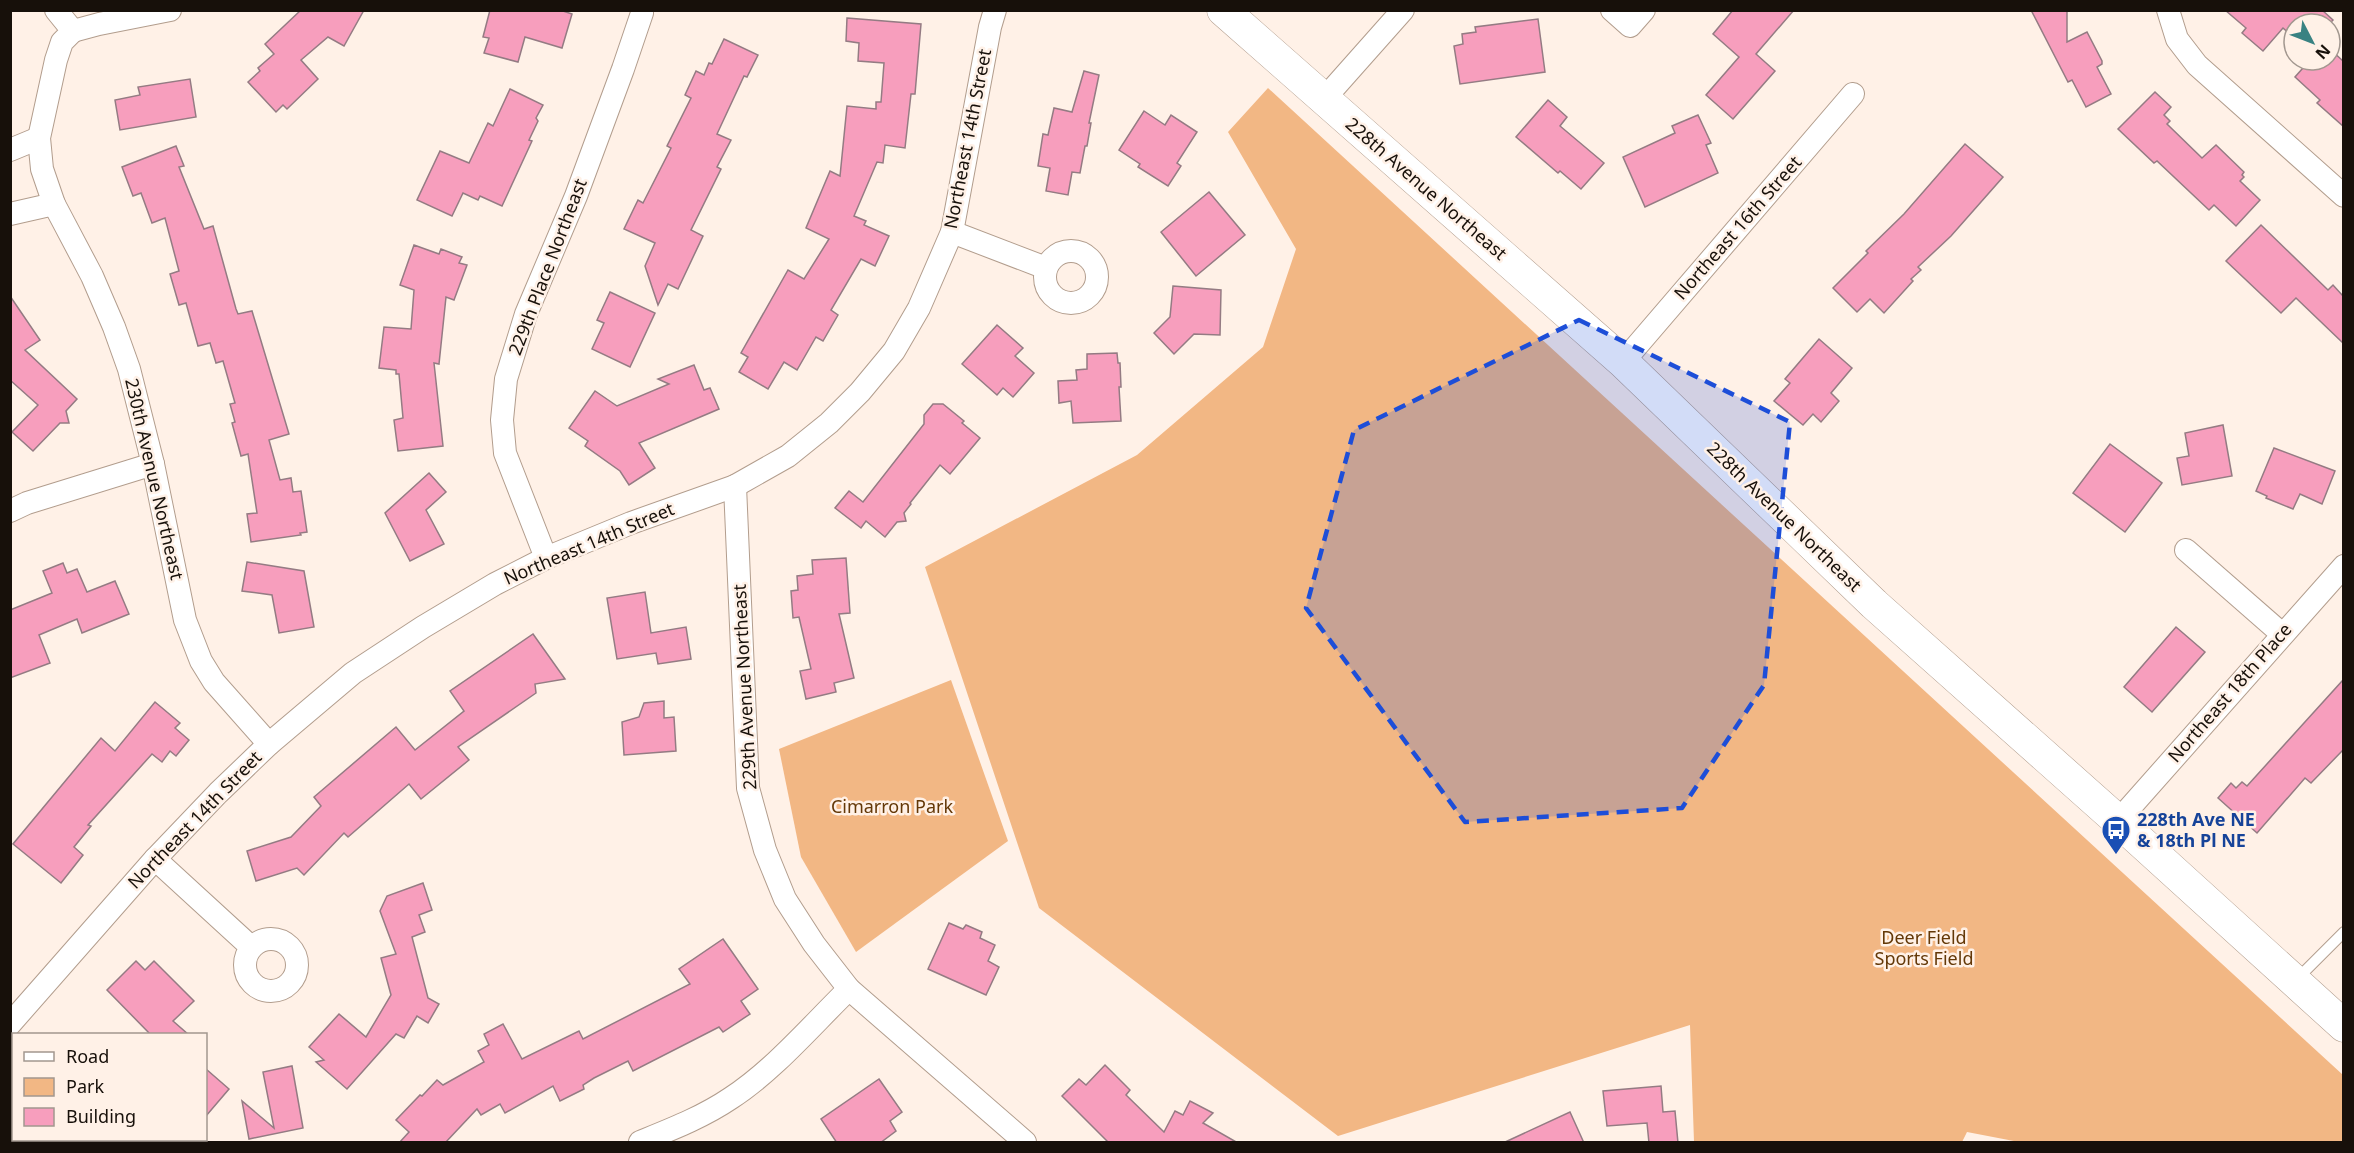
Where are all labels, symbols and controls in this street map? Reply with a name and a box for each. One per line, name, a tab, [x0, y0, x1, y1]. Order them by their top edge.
north arrow	[2282, 12, 2342, 72]
text: N	[2311, 40, 2336, 64]
street label: Northeast 14th Street	[938, 46, 996, 231]
street label: 228th Avenue Northeast	[1341, 112, 1513, 265]
street label: Northeast 16th Street	[1668, 150, 1807, 304]
street label: 229th Place Northeast	[502, 174, 592, 358]
street label: 230th Avenue Northeast	[120, 376, 190, 582]
street label: 228th Avenue Northeast	[1702, 436, 1868, 597]
street label: Northeast 14th Street	[500, 496, 678, 590]
street label: 229th Avenue Northeast	[727, 583, 761, 791]
street label: Northeast 18th Place	[2162, 618, 2296, 767]
street label: Northeast 14th Street	[122, 745, 267, 893]
park label: Cimarron Park	[831, 794, 953, 818]
place label: 228th Ave NE & 18th Pl NE	[2137, 807, 2255, 852]
bus stop icon: 228th Ave NE & 18th Pl NE	[2100, 814, 2132, 856]
park label: Deer Field Sports Field	[1875, 925, 1973, 970]
legend	[12, 1033, 207, 1141]
text: Road	[66, 1044, 109, 1068]
text: Park	[66, 1074, 104, 1098]
text: Building	[66, 1104, 136, 1128]

